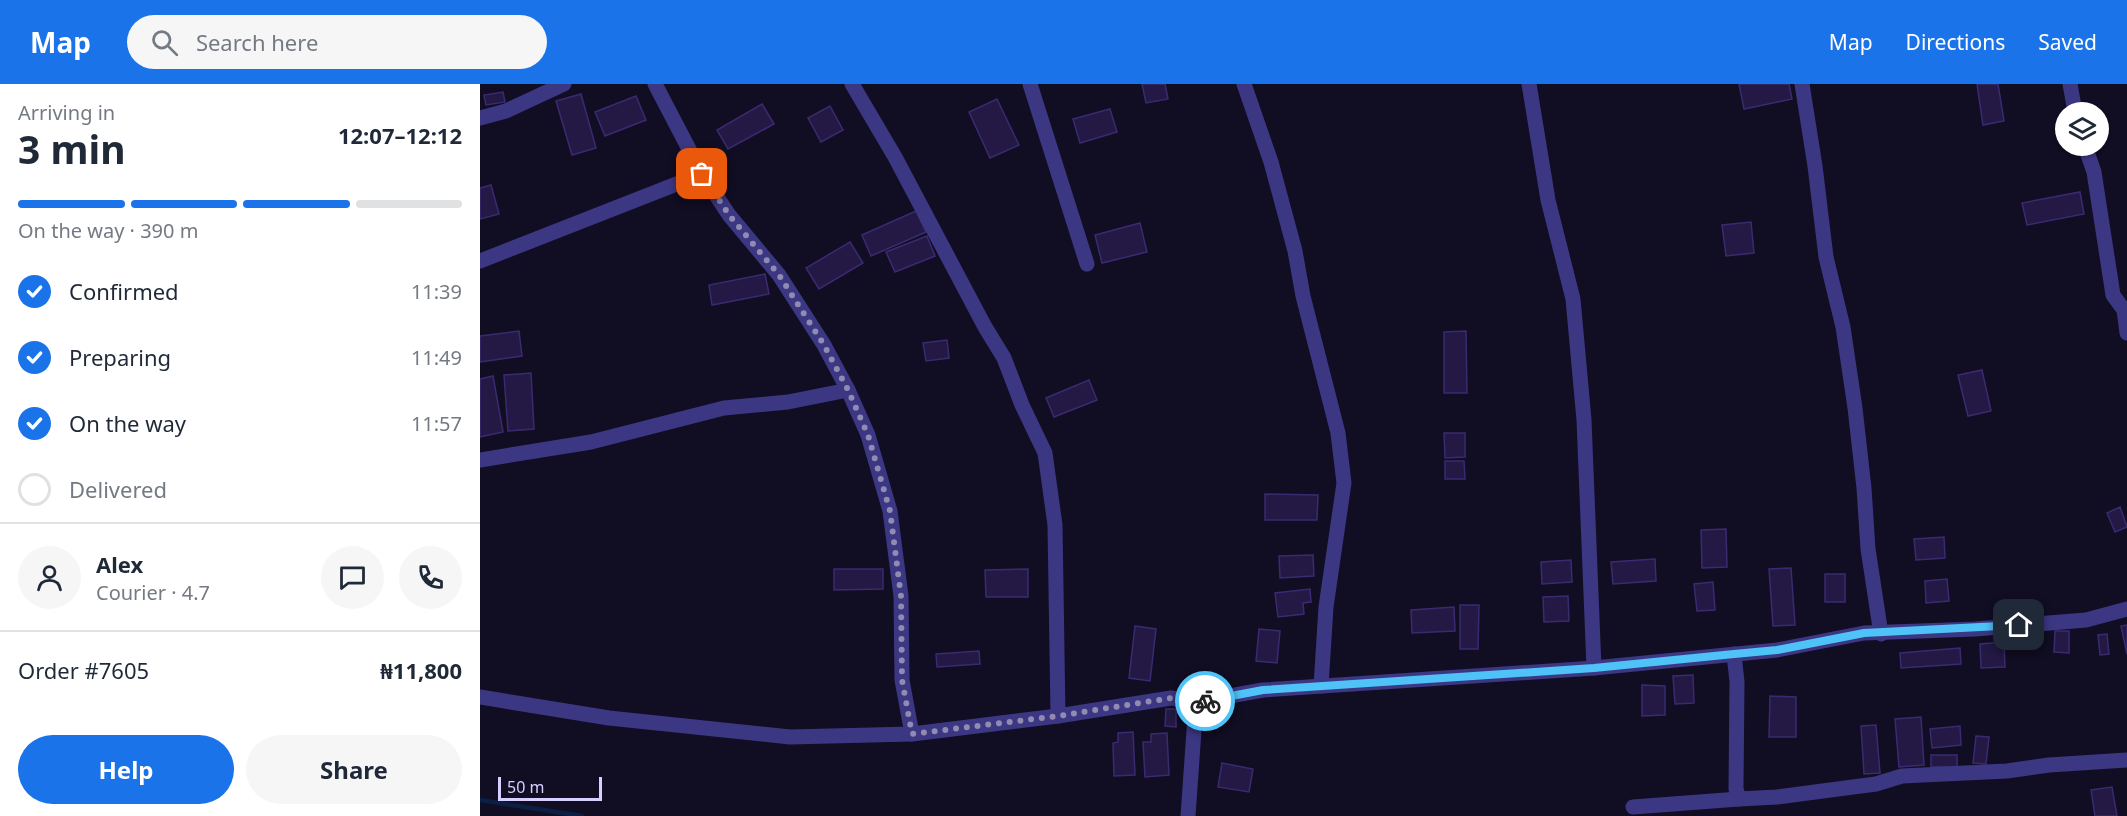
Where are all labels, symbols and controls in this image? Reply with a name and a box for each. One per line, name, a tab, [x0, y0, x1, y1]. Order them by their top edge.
search box	[127, 15, 547, 69]
text: Map	[30, 23, 91, 61]
icon: search	[148, 26, 181, 59]
text: Search here	[196, 27, 318, 57]
text: Map	[1829, 28, 1873, 56]
text: Directions	[1906, 28, 2005, 56]
text: Saved	[2038, 28, 2097, 56]
text: Arriving in	[18, 99, 115, 126]
map controls	[2055, 102, 2109, 156]
button: layers	[2055, 102, 2109, 156]
text: 12:07–12:12	[338, 120, 462, 150]
text: 3 min	[18, 122, 125, 175]
pin	[676, 148, 727, 199]
icon: bag	[685, 157, 718, 190]
text: On the way · 390 m	[18, 217, 198, 244]
icon: check	[18, 275, 51, 308]
text: Confirmed	[69, 276, 179, 306]
text: 11:39	[411, 278, 462, 305]
icon: check	[18, 341, 51, 374]
text: Preparing	[69, 342, 171, 372]
text: 11:49	[411, 344, 462, 371]
icon: check	[18, 407, 51, 440]
text: On the way	[69, 408, 186, 438]
text: 11:57	[411, 410, 462, 437]
text: Delivered	[69, 474, 167, 504]
button: person	[18, 546, 81, 609]
button: chat	[321, 546, 384, 609]
button: phone	[399, 546, 462, 609]
text: Alex	[96, 549, 143, 579]
text: Courier · 4.7	[96, 579, 210, 606]
pin	[1993, 599, 2044, 650]
icon: home	[2002, 608, 2035, 641]
text: Order #7605	[18, 655, 149, 685]
text: ₦11,800	[380, 655, 462, 685]
courier	[1175, 671, 1235, 731]
icon: bike	[1189, 685, 1222, 718]
button: Help	[18, 735, 234, 804]
button: Share	[246, 735, 462, 804]
scale bar	[498, 774, 602, 802]
text: 50 m	[507, 776, 544, 798]

